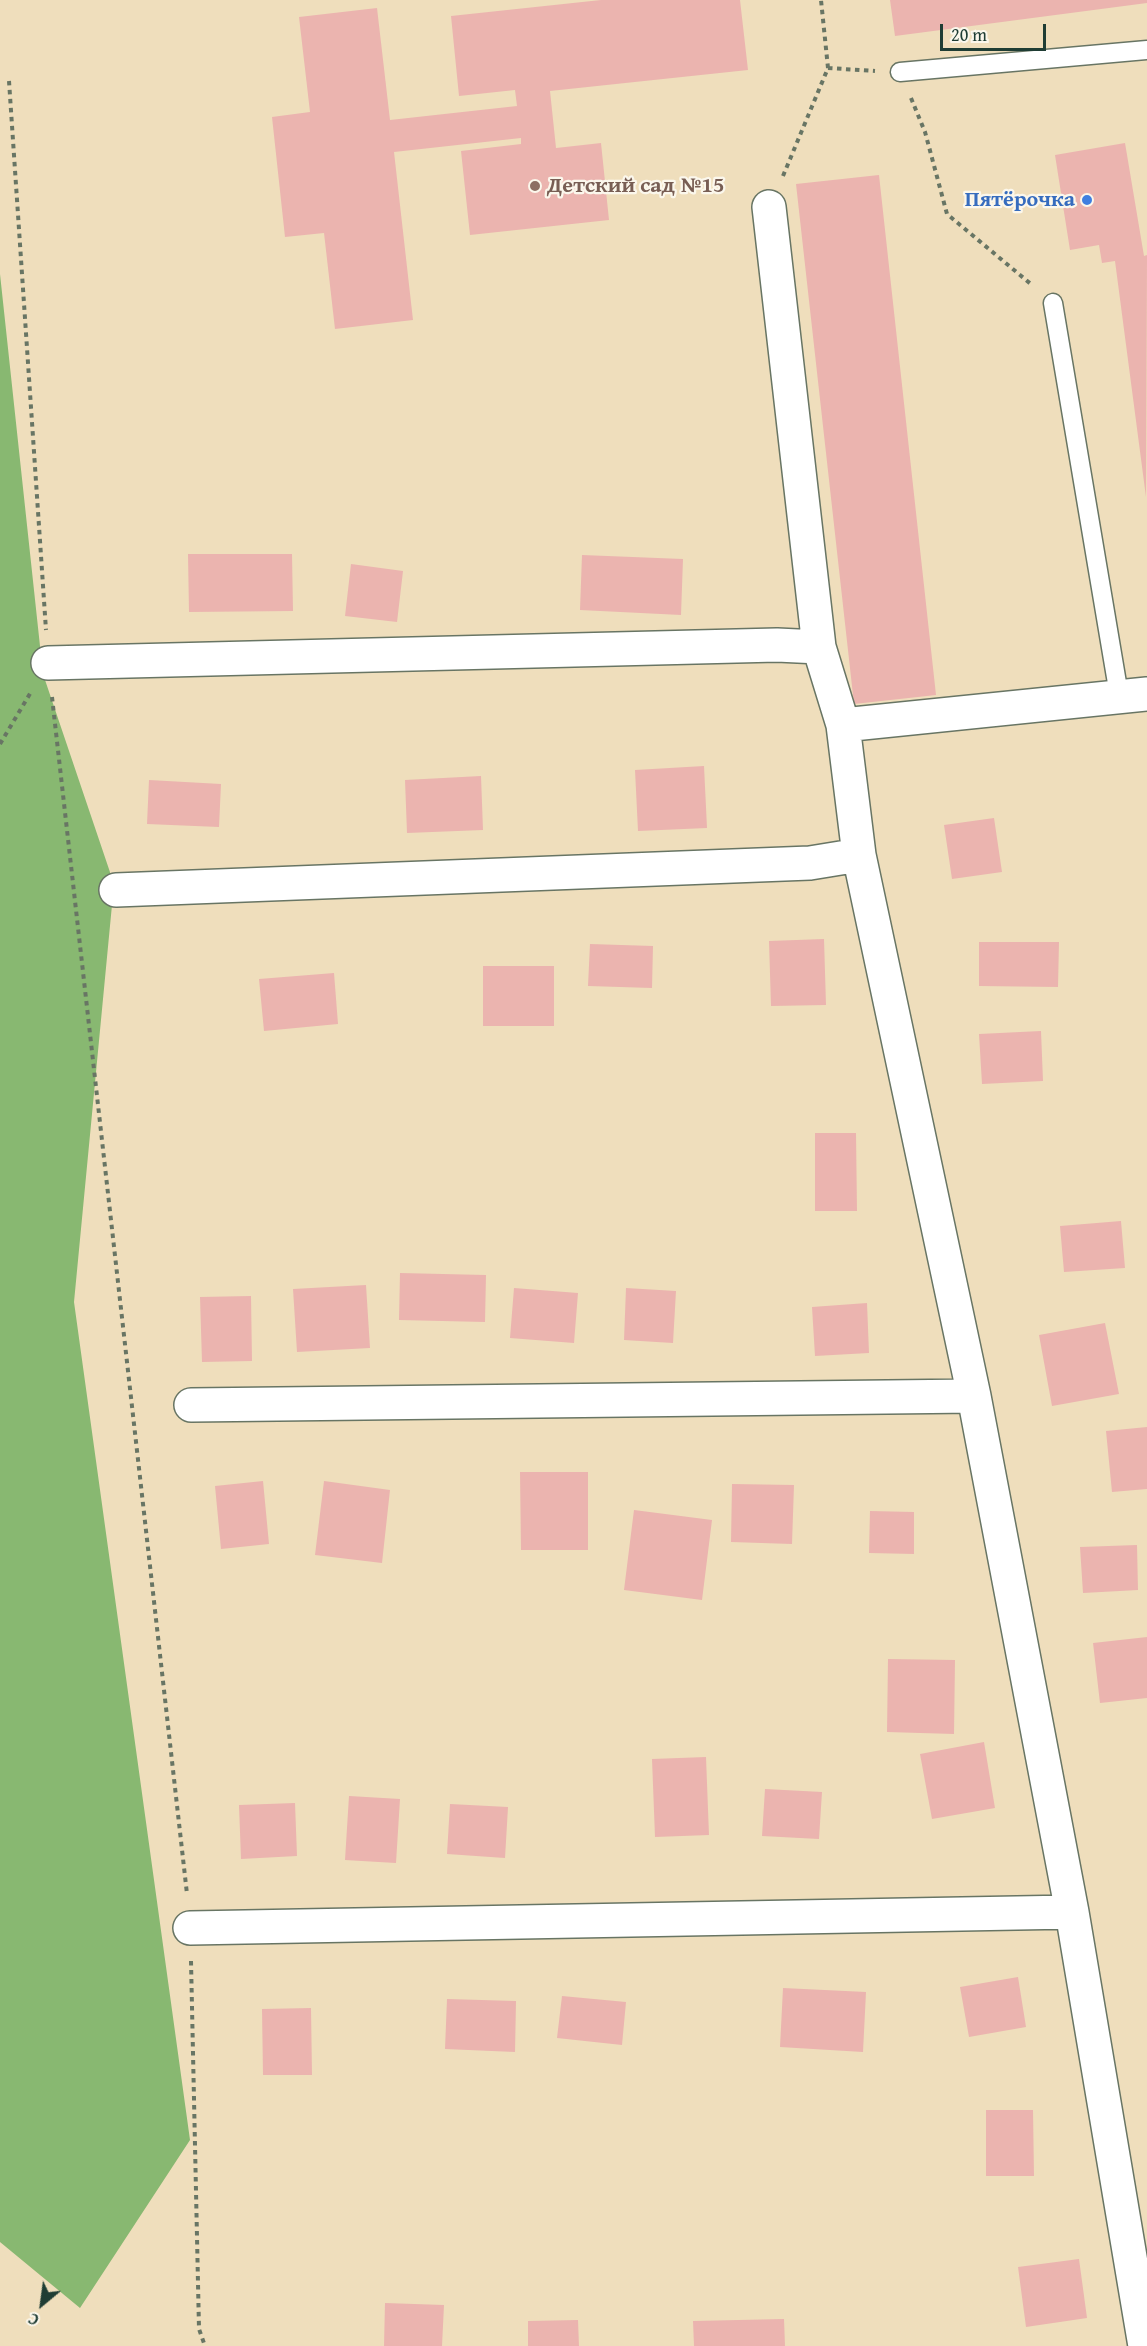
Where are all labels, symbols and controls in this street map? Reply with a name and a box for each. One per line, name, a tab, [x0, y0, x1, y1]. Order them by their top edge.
scale bar	[943, 12, 1050, 50]
text: 20 m	[951, 21, 987, 48]
place label: Детский сад №15	[547, 173, 724, 199]
marker: Детский сад №15	[528, 179, 542, 193]
place label: Пятёрочка	[965, 187, 1075, 213]
marker: Пятёрочка	[1080, 193, 1094, 207]
north arrow	[12, 2274, 72, 2334]
text: С	[24, 2307, 43, 2332]

